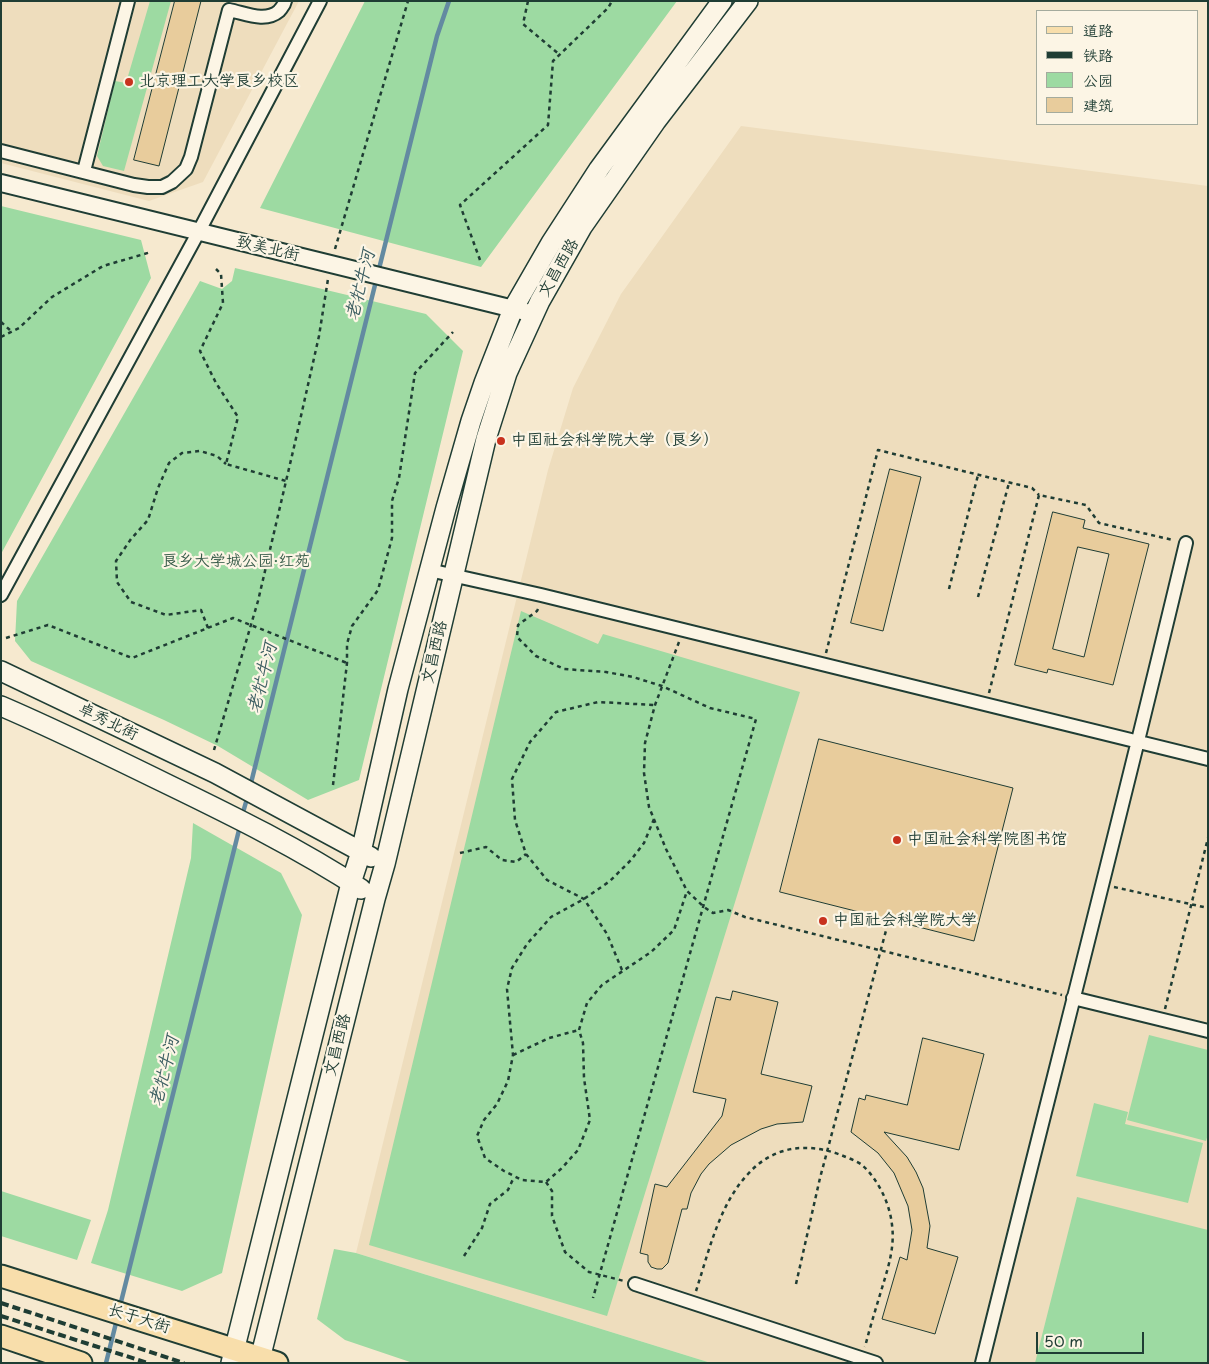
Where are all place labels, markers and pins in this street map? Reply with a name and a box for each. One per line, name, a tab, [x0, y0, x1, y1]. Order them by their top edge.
place label: 北京理工大学良乡校区	[139, 72, 299, 92]
marker: 北京理工大学良乡校区	[123, 76, 135, 88]
place label: 中国社会科学院大学（良乡）	[511, 431, 719, 451]
marker: 中国社会科学院大学（良乡）	[495, 435, 507, 447]
place label: 中国社会科学院图书馆	[907, 830, 1067, 850]
marker: 中国社会科学院图书馆	[891, 834, 903, 846]
place label: 中国社会科学院大学	[833, 911, 977, 931]
marker: 中国社会科学院大学	[817, 915, 829, 927]

